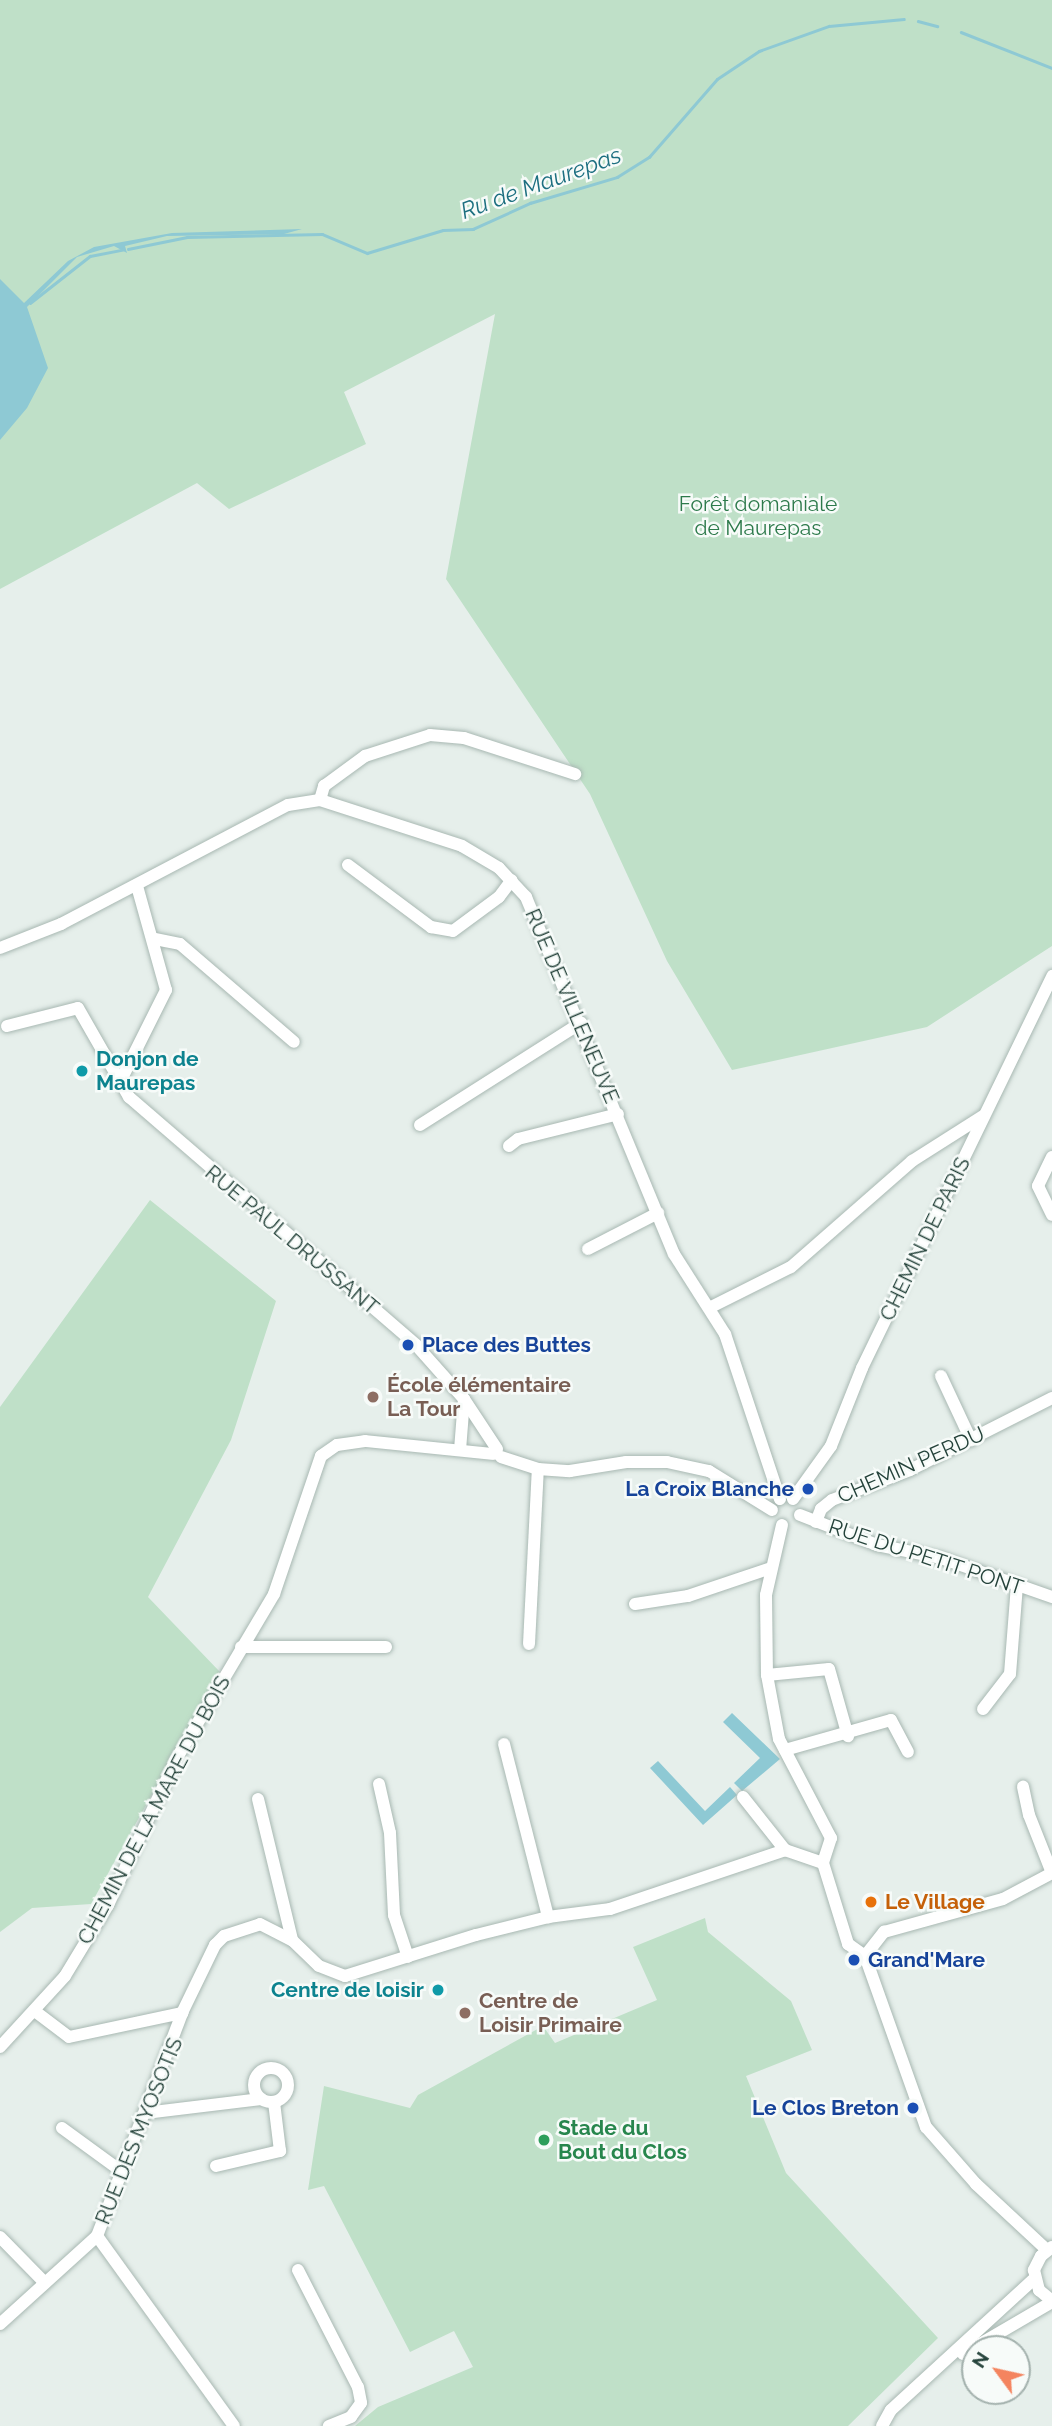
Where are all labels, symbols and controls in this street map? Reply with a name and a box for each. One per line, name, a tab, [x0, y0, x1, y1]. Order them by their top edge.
water label: Ru de Maurepas	[457, 141, 625, 225]
park label: Forêt domaniale de Maurepas	[679, 491, 837, 541]
street label: RUE DE VILLENEUVE	[519, 905, 625, 1107]
place label: Donjon de Maurepas	[96, 1046, 199, 1096]
marker: Donjon de Maurepas	[74, 1063, 90, 1079]
street label: CHEMIN DE PARIS	[874, 1153, 976, 1325]
street label: RUE PAUL DRUSSANT	[200, 1160, 384, 1320]
place label: Place des Buttes	[422, 1332, 591, 1358]
marker: Place des Buttes	[400, 1337, 416, 1353]
place label: École élémentaire La Tour	[387, 1372, 571, 1422]
marker: École élémentaire La Tour	[365, 1389, 381, 1405]
street label: CHEMIN PERDU	[834, 1421, 988, 1509]
place label: La Croix Blanche	[625, 1476, 794, 1502]
marker: La Croix Blanche	[800, 1481, 816, 1497]
street label: RUE DU PETIT PONT	[825, 1514, 1027, 1600]
street label: CHEMIN DE LA MARE DU BOIS	[72, 1671, 236, 1949]
place label: Le Village	[885, 1889, 986, 1915]
marker: Le Village	[863, 1894, 879, 1910]
place label: Grand'Mare	[868, 1947, 985, 1973]
marker: Grand'Mare	[846, 1952, 862, 1968]
place label: Centre de loisir	[271, 1977, 424, 2003]
marker: Centre de loisir	[430, 1982, 446, 1998]
place label: Centre de Loisir Primaire	[479, 1988, 622, 2038]
marker: Centre de Loisir Primaire	[457, 2005, 473, 2021]
street label: RUE DES MYOSOTIS	[90, 2034, 188, 2228]
place label: Le Clos Breton	[752, 2095, 899, 2121]
marker: Le Clos Breton	[905, 2100, 921, 2116]
place label: Stade du Bout du Clos	[558, 2115, 687, 2165]
marker: Stade du Bout du Clos	[536, 2132, 552, 2148]
north arrow	[961, 2335, 1031, 2405]
text: N	[967, 2348, 993, 2372]

